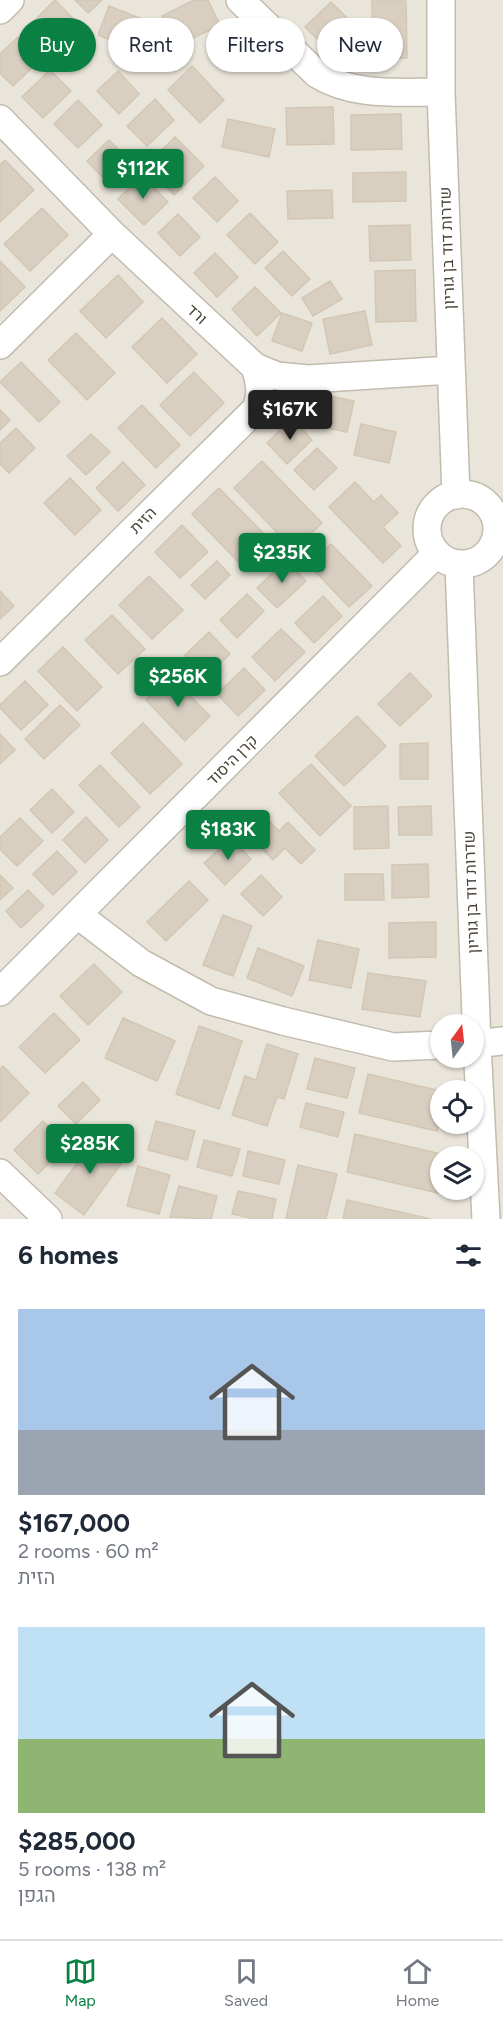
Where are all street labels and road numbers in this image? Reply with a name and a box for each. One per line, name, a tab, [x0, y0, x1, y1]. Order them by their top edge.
street label: שדרות דוד בן גוריון	[435, 186, 459, 310]
street label: ורד	[183, 300, 211, 328]
street label: הזית	[126, 503, 160, 537]
street label: קרן היסוד	[203, 731, 261, 789]
street label: שדרות דוד בן גוריון	[459, 830, 483, 954]

